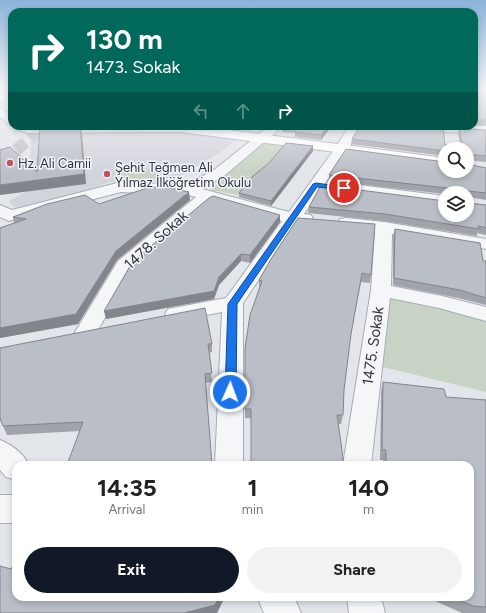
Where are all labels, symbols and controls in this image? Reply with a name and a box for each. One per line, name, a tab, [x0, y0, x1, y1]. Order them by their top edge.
text: 130 m	[86, 22, 163, 56]
icon: right	[20, 24, 72, 76]
text: 1473. Sokak	[86, 56, 180, 78]
icon: left	[190, 100, 212, 122]
icon: ahead	[232, 100, 254, 122]
icon: right	[274, 100, 296, 122]
map controls	[438, 142, 474, 222]
button: search	[438, 142, 474, 178]
place label: Hz. Ali Camii	[18, 156, 91, 171]
marker: Hz. Ali Camii	[5, 158, 15, 168]
place label: Şehit Teğmen Ali Yılmaz İlköğretim Okulu	[115, 160, 251, 190]
marker: Şehit Teğmen Ali Yılmaz İlköğretim Okulu	[102, 169, 112, 179]
pin	[327, 171, 361, 205]
icon: arrive	[333, 177, 355, 199]
button: layers	[438, 186, 474, 222]
street label: 1478. Sokak	[120, 206, 192, 273]
street label: 1475. Sokak	[359, 305, 388, 386]
position arrow	[209, 371, 251, 413]
text: 14:35	[97, 473, 157, 502]
text: 1	[247, 473, 258, 502]
text: 140	[348, 473, 389, 502]
text: Arrival	[109, 502, 145, 517]
text: min	[242, 502, 263, 517]
text: m	[363, 502, 374, 517]
button: Exit	[24, 547, 239, 593]
button: Share	[247, 547, 462, 593]

